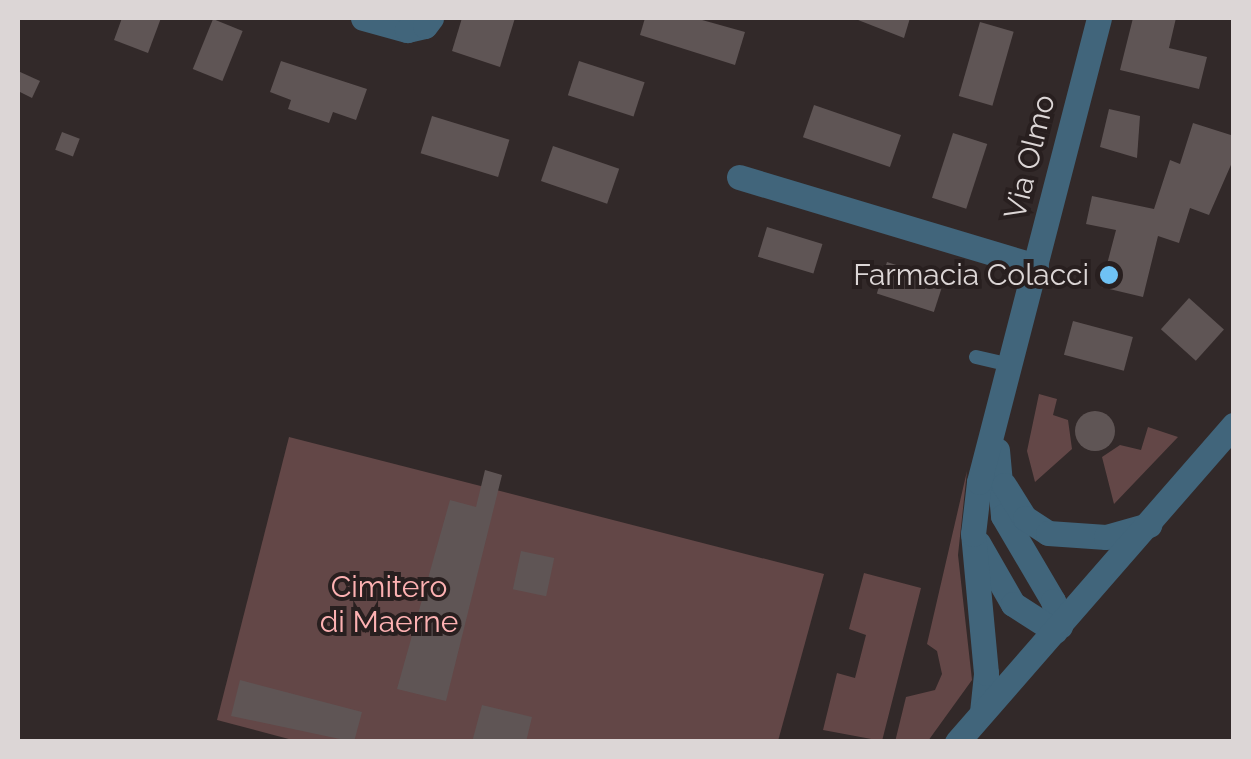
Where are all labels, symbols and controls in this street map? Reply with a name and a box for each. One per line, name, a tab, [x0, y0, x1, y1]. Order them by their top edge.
street label: Via Olmo	[997, 91, 1063, 223]
place label: Farmacia Colacci	[853, 257, 1089, 293]
marker: Farmacia Colacci	[1098, 264, 1120, 286]
park label: Cimitero di Maerne	[320, 569, 458, 640]

